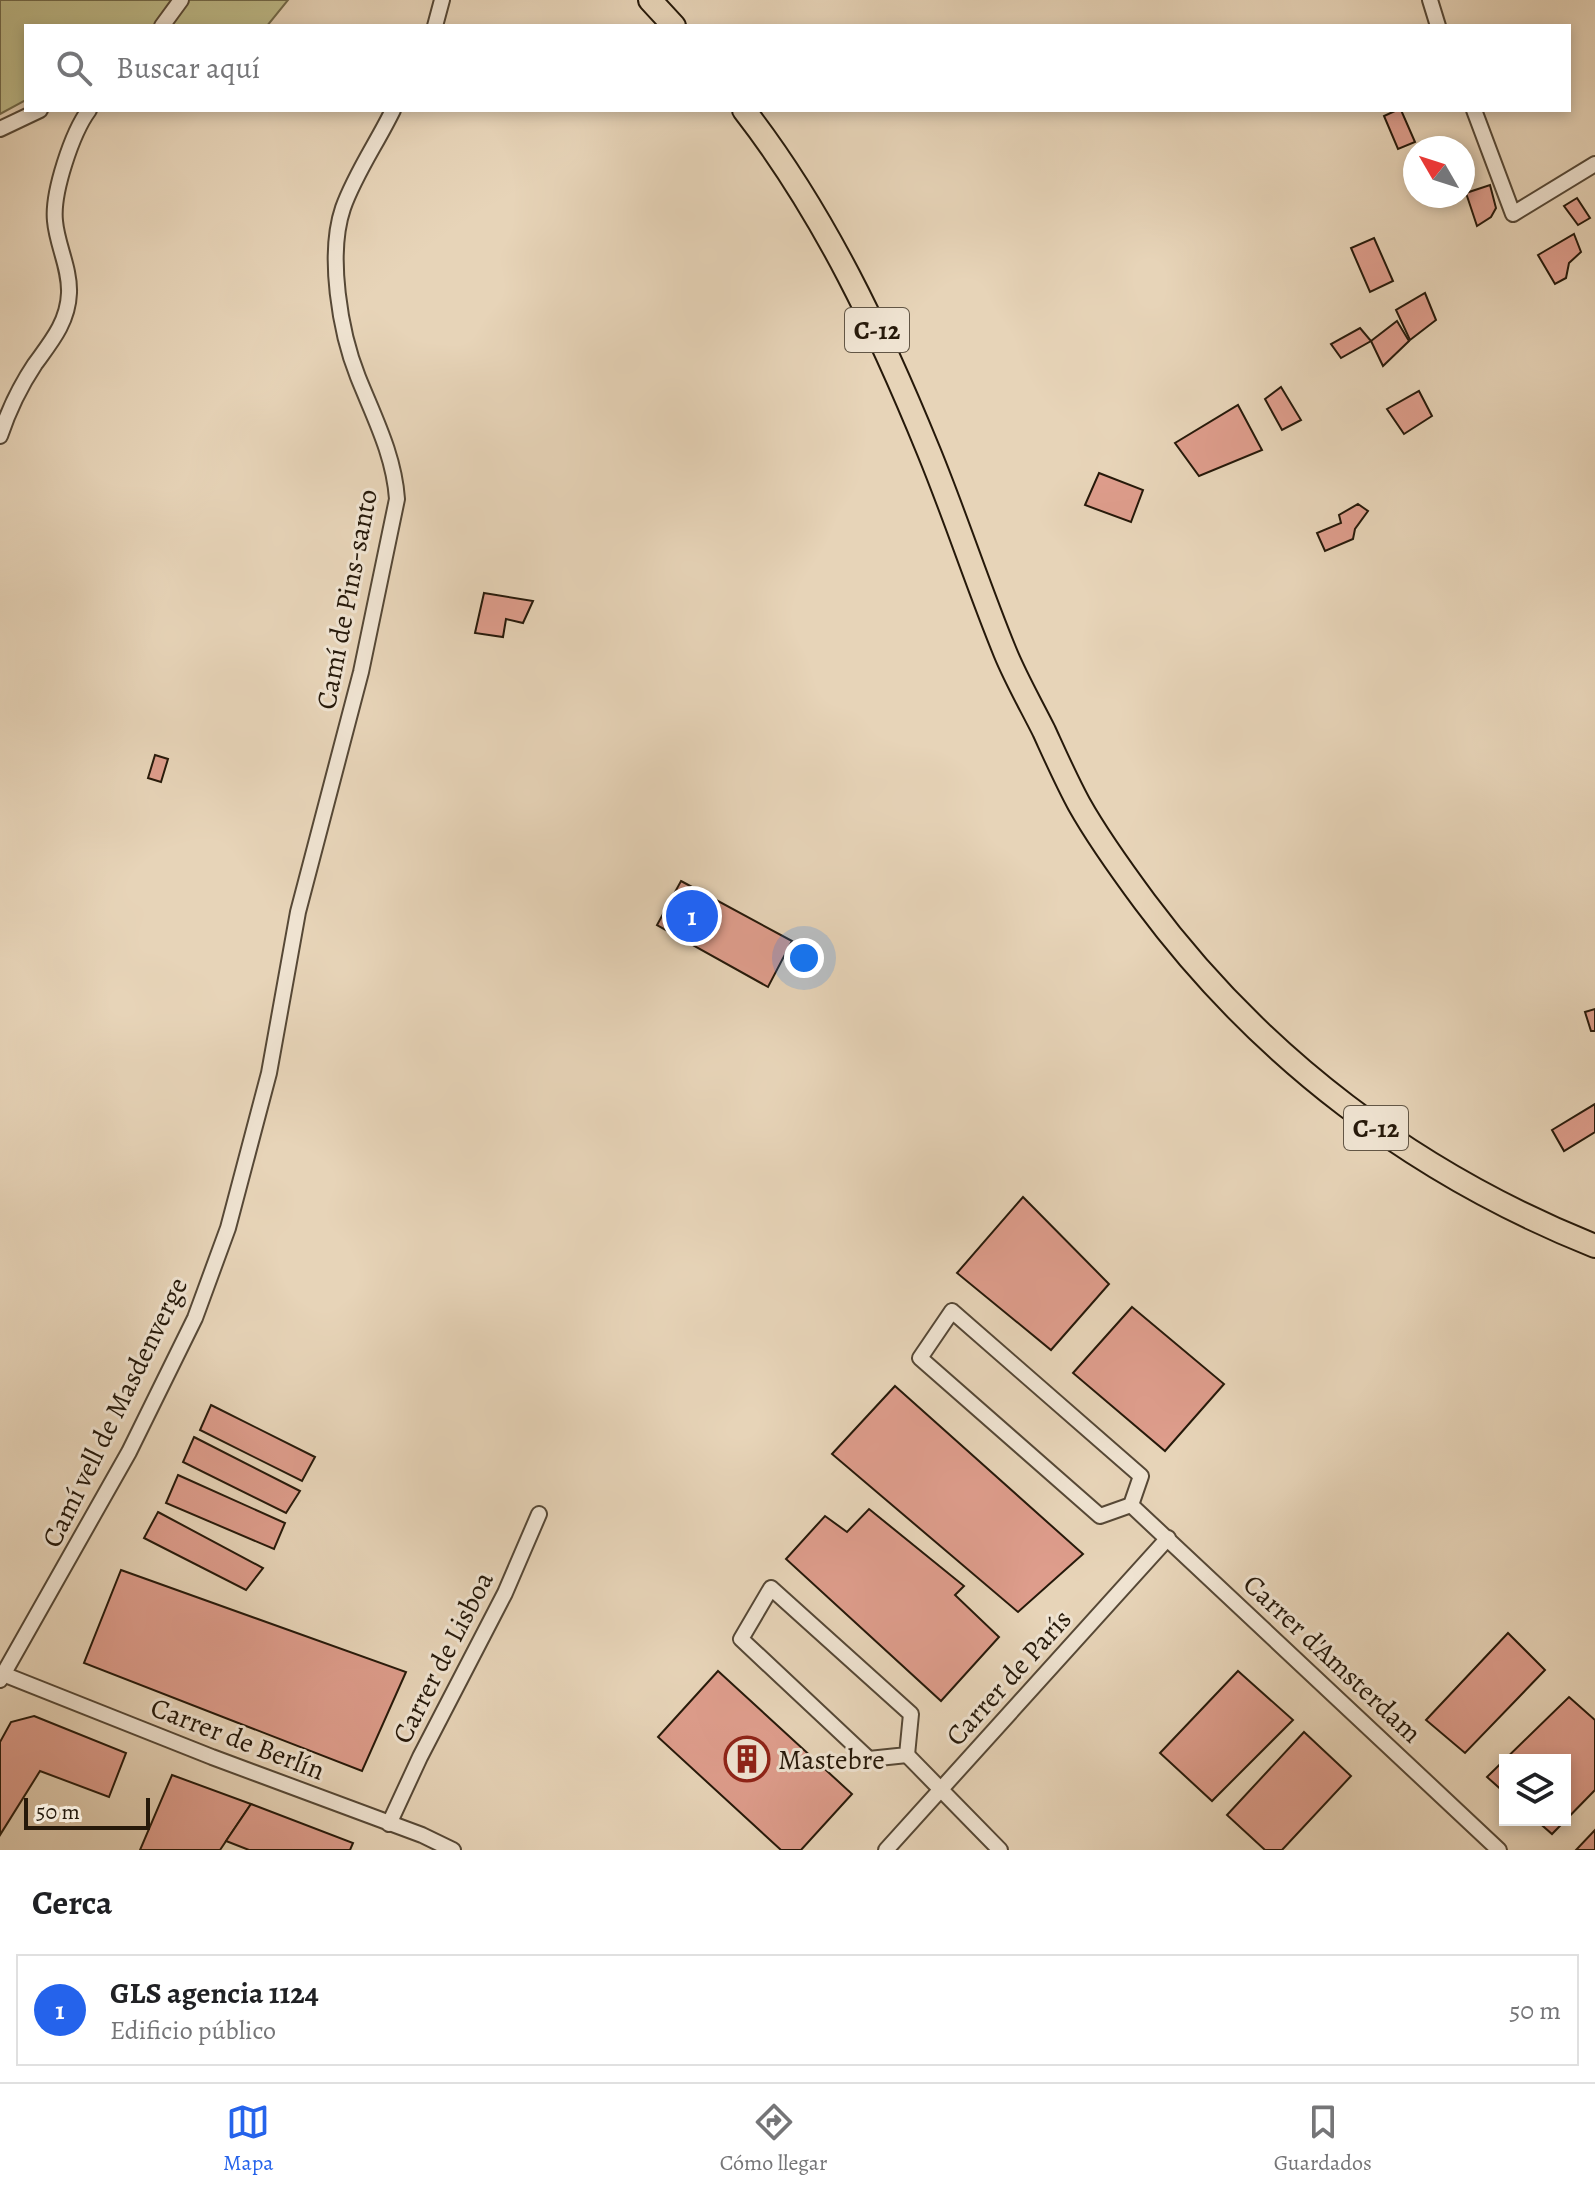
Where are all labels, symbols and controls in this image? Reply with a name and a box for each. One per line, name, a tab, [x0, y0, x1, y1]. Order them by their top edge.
search box	[24, 24, 1571, 112]
icon: search	[52, 46, 96, 90]
text: Buscar aquí	[116, 48, 260, 88]
north arrow	[1403, 136, 1475, 208]
road number: C-12	[845, 308, 909, 352]
street label: Camí de Pins-santo	[307, 486, 387, 713]
pin: 1	[666, 886, 718, 946]
your location	[784, 938, 824, 978]
road number: C-12	[1344, 1106, 1408, 1150]
street label: Camí vell de Masdenverge	[33, 1271, 197, 1554]
street label: Carrer de Lisboa	[383, 1565, 503, 1750]
street label: Carrer d'Amsterdam	[1235, 1566, 1430, 1752]
street label: Carrer de París	[937, 1601, 1080, 1754]
street label: Carrer de Berlín	[145, 1688, 330, 1790]
building icon: Mastebre	[723, 1735, 771, 1783]
place label: Mastebre	[778, 1741, 885, 1779]
map controls	[1499, 1754, 1571, 1826]
button: layers	[1499, 1754, 1571, 1826]
scale bar	[24, 1794, 150, 1830]
text: 50 m	[36, 1797, 80, 1827]
text: Cerca	[32, 1879, 113, 1926]
text: GLS agencia 1124	[110, 1973, 319, 2013]
text: 1	[55, 1993, 65, 2028]
text: 50 m	[1509, 1993, 1561, 2028]
text: Edificio público	[110, 2013, 276, 2048]
tab: Mapa	[223, 2100, 274, 2178]
tab: Cómo llegar	[720, 2100, 827, 2178]
tab: Guardados	[1274, 2100, 1372, 2178]

